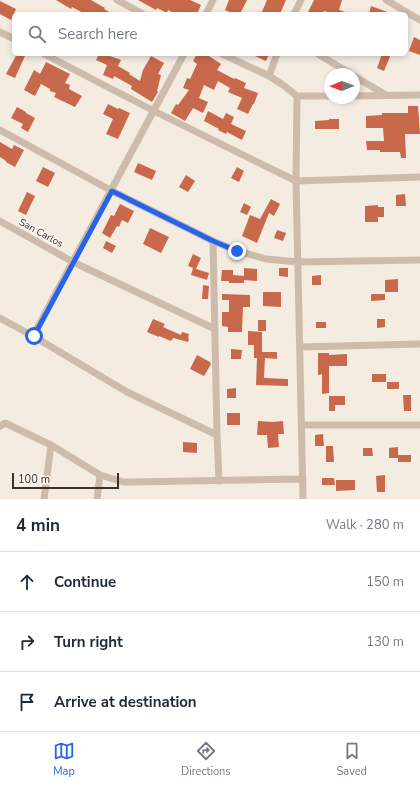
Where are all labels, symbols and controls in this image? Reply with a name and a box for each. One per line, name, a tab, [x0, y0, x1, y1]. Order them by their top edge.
search box	[12, 12, 408, 56]
icon: search	[26, 23, 48, 45]
text: Search here	[58, 24, 138, 44]
north arrow	[324, 68, 360, 104]
street label: San Carlos	[16, 215, 66, 251]
route end	[228, 242, 246, 260]
route start	[25, 327, 43, 345]
scale bar	[12, 471, 119, 490]
text: 100 m	[18, 472, 50, 487]
text: 4 min	[16, 514, 60, 537]
text: Walk · 280 m	[326, 516, 404, 534]
icon: ahead	[16, 571, 38, 593]
text: Continue	[54, 572, 116, 592]
text: 150 m	[366, 573, 404, 591]
icon: right	[16, 631, 38, 653]
text: Turn right	[54, 632, 123, 652]
text: 130 m	[366, 633, 404, 651]
icon: arrive	[16, 691, 38, 713]
text: Arrive at destination	[54, 692, 197, 712]
tab: Map	[53, 740, 75, 779]
tab: Directions	[181, 740, 231, 779]
tab: Saved	[337, 740, 367, 779]

